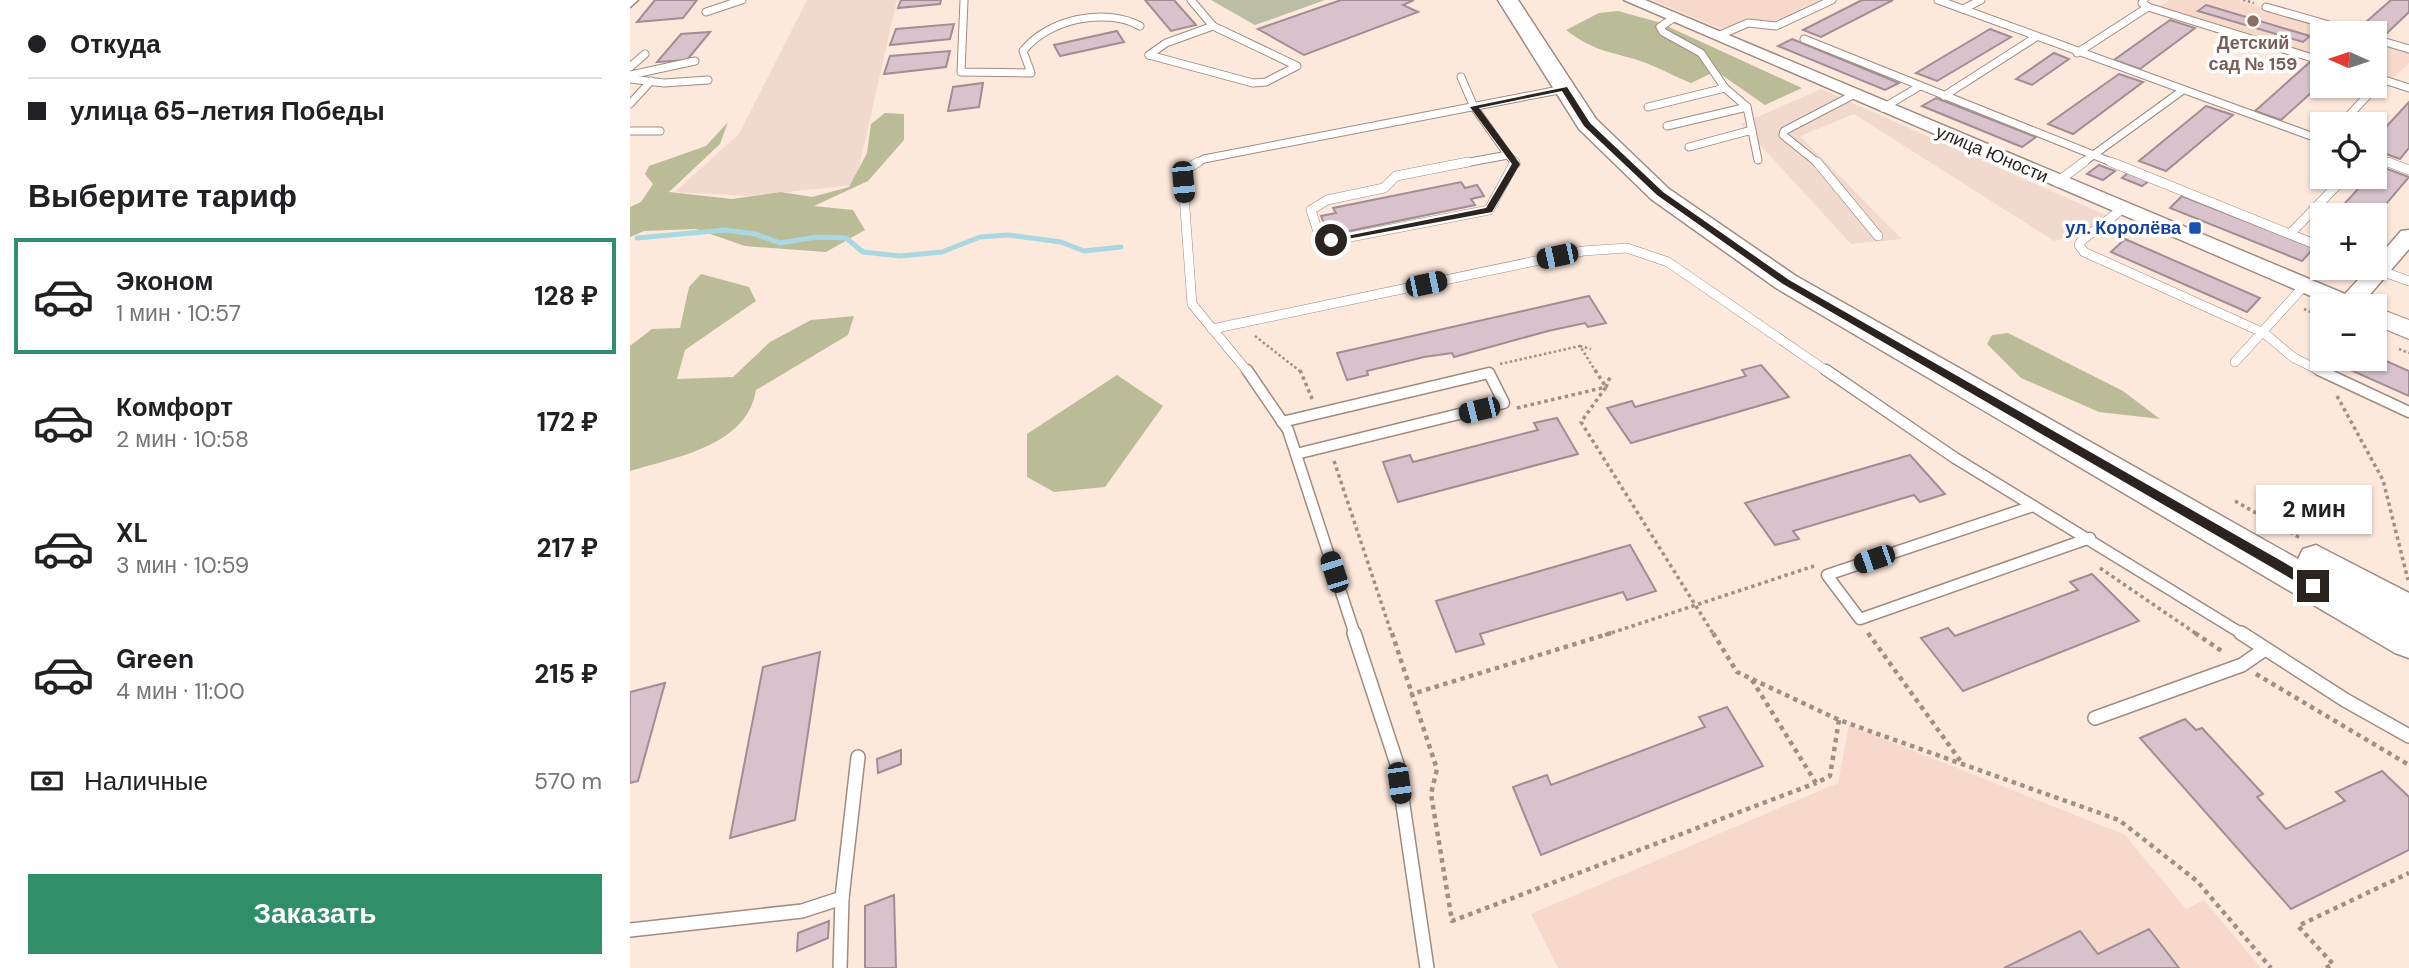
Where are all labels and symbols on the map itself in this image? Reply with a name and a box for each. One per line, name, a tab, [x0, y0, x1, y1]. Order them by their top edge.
marker: Детский сад № 159	[2245, 13, 2261, 29]
north arrow	[2310, 21, 2387, 98]
place label: Детский сад № 159	[2209, 31, 2297, 76]
street label: улица Юности	[1932, 120, 2052, 188]
car	[1171, 160, 1196, 204]
place label: ул. Королёва	[2065, 216, 2182, 240]
marker: ул. Королёва	[2187, 220, 2203, 236]
route start	[1315, 224, 1347, 256]
car	[1535, 241, 1580, 271]
car	[1404, 269, 1449, 299]
car	[1457, 395, 1502, 425]
callout: 2 мин	[2255, 484, 2371, 534]
car	[1851, 542, 1898, 576]
car	[1318, 549, 1351, 595]
route end	[2297, 570, 2329, 602]
car	[1386, 761, 1413, 805]

